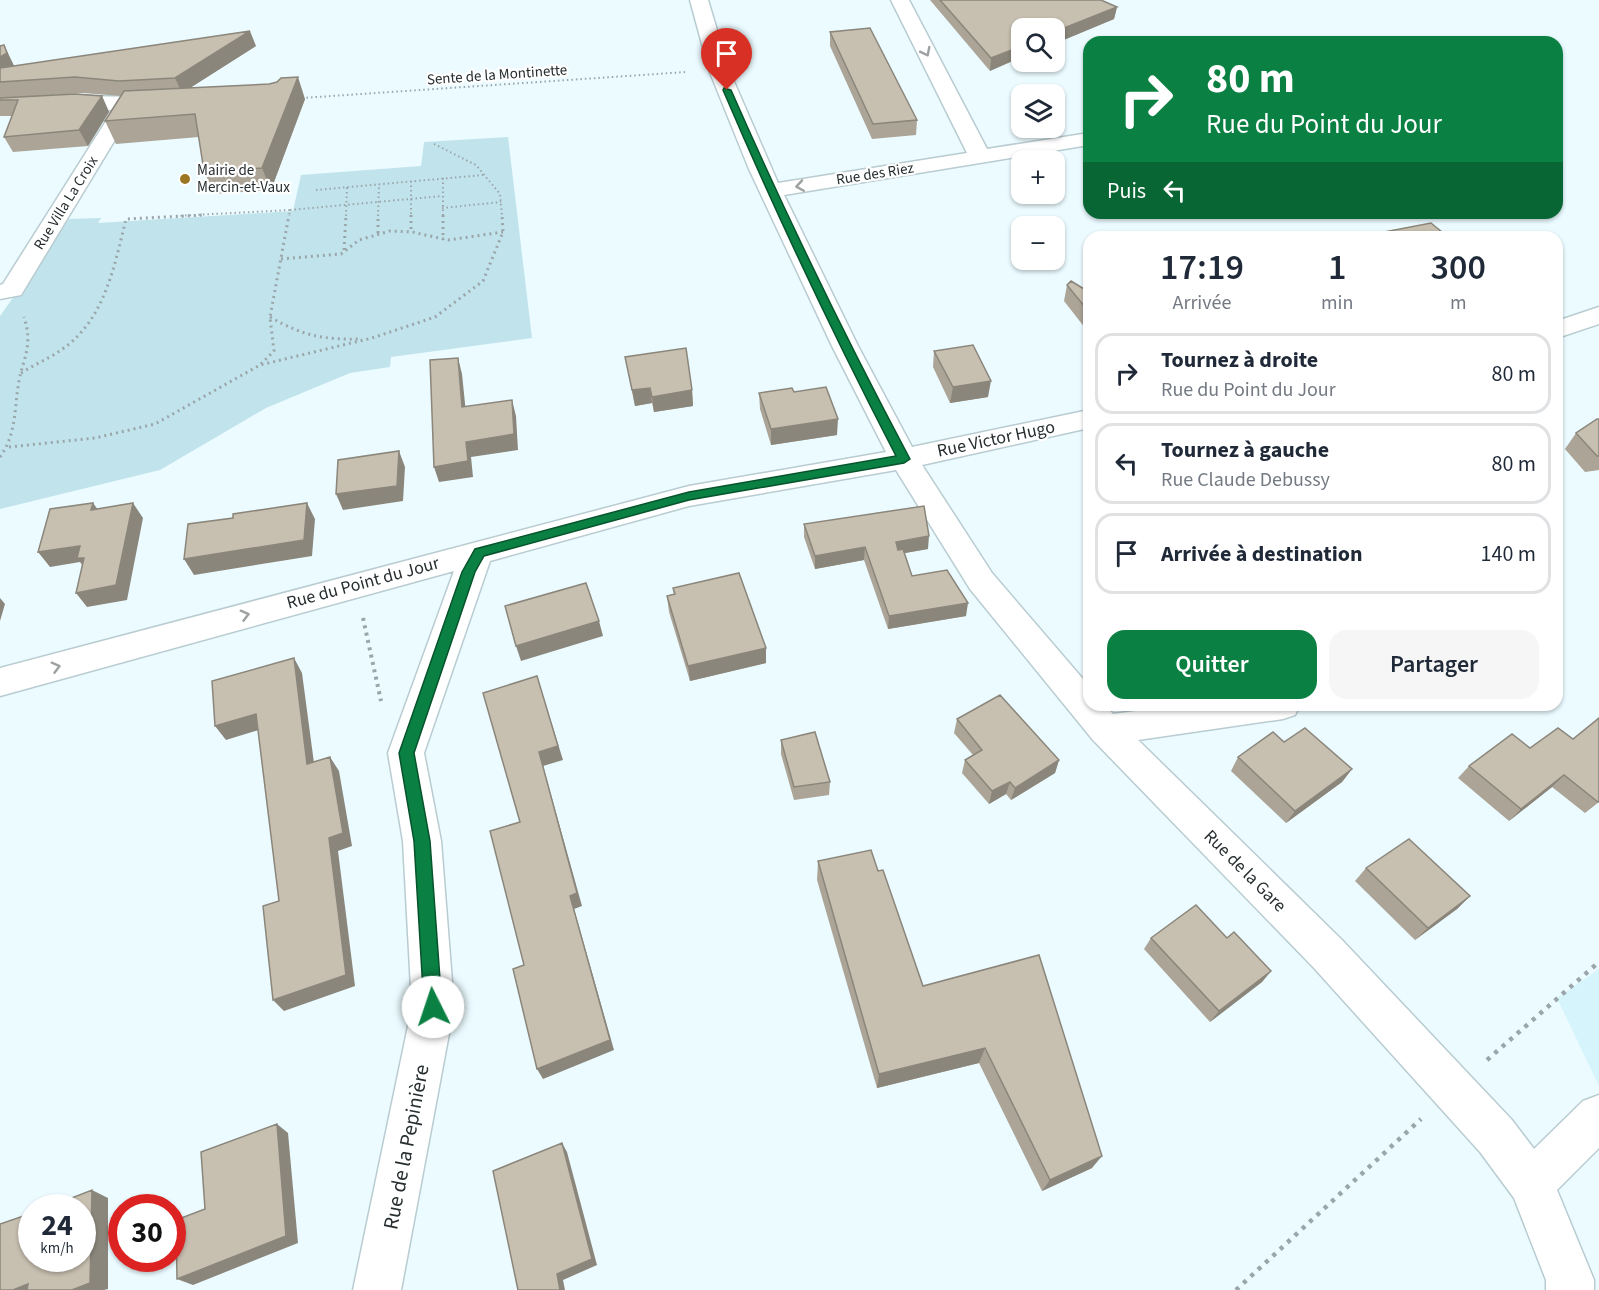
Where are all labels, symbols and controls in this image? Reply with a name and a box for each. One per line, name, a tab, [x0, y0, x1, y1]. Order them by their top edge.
map controls	[1011, 18, 1065, 270]
button: search	[1011, 18, 1065, 72]
pin	[701, 28, 752, 90]
icon: arrive	[710, 37, 743, 70]
one-way arrow	[919, 46, 931, 57]
text: 80 m	[1206, 49, 1295, 109]
street label: Sente de la Montinette	[426, 60, 568, 90]
icon: right	[1107, 60, 1185, 138]
button: layers	[1011, 84, 1065, 138]
text: Rue du Point du Jour	[1206, 105, 1442, 144]
button: +	[1011, 150, 1065, 204]
street label: Rue Villa La Croix	[29, 152, 103, 254]
street label: Rue des Riez	[835, 158, 915, 190]
place label: Mairie de Mercin-et-Vaux	[197, 160, 290, 198]
marker: Mairie de Mercin-et-Vaux	[178, 172, 192, 186]
icon: left	[1158, 174, 1191, 207]
text: Puis	[1107, 175, 1146, 207]
one-way arrow	[796, 179, 806, 192]
button: −	[1011, 216, 1065, 270]
text: 17:19	[1160, 242, 1244, 293]
text: 1	[1328, 242, 1346, 293]
text: 300	[1430, 242, 1486, 293]
text: Arrivée	[1173, 289, 1231, 317]
text: min	[1321, 289, 1353, 317]
text: m	[1450, 289, 1466, 317]
text: Tournez à droite	[1161, 344, 1318, 376]
icon: right	[1110, 357, 1143, 390]
text: 80 m	[1491, 358, 1536, 390]
text: Rue du Point du Jour	[1161, 376, 1336, 404]
street label: Rue Victor Hugo	[935, 414, 1057, 464]
text: Tournez à gauche	[1161, 434, 1329, 466]
icon: left	[1110, 447, 1143, 480]
text: 80 m	[1491, 448, 1536, 480]
text: Rue Claude Debussy	[1161, 466, 1330, 494]
icon: arrive	[1110, 537, 1143, 570]
text: Arrivée à destination	[1161, 538, 1363, 570]
text: 140 m	[1481, 538, 1536, 570]
street label: Rue du Point du Jour	[284, 550, 443, 615]
one-way arrow	[239, 610, 249, 623]
button: Quitter	[1107, 630, 1317, 699]
button: Partager	[1329, 630, 1539, 699]
one-way arrow	[51, 662, 61, 674]
street label: Rue de la Gare	[1198, 824, 1292, 918]
position arrow	[401, 975, 465, 1039]
street label: Rue de la Pepinière	[375, 1062, 437, 1232]
speed limit sign: 30	[108, 1194, 186, 1272]
text: 24	[41, 1204, 73, 1247]
text: km/h	[40, 1238, 74, 1259]

